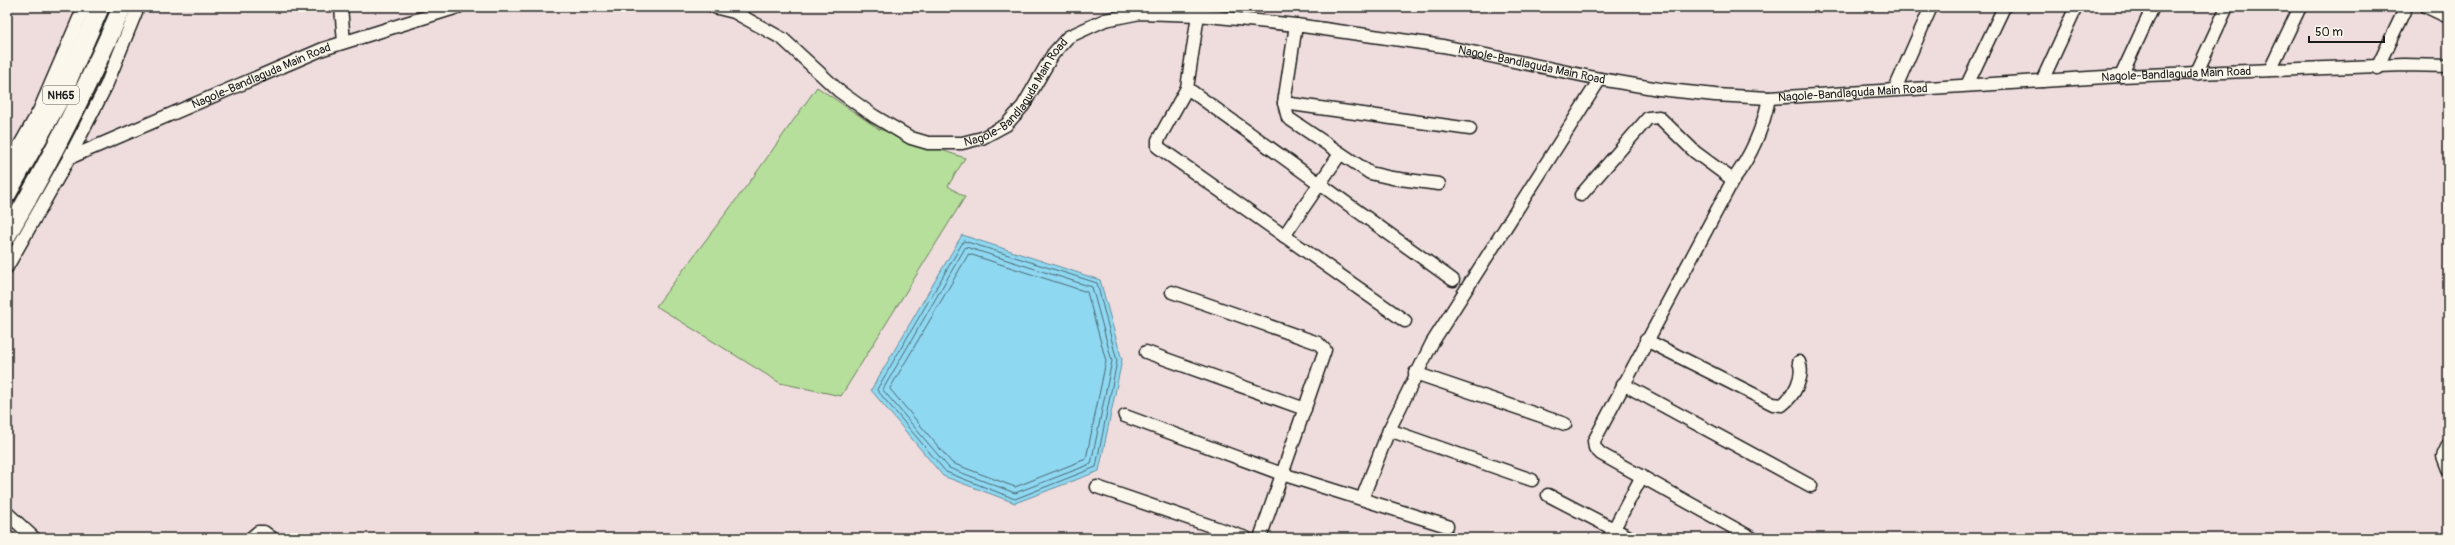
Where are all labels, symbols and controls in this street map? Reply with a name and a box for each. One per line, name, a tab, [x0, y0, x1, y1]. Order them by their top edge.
scale bar	[2309, 18, 2384, 44]
text: 50 m	[2315, 25, 2343, 40]
street label: Nagole-Bandlaguda Main Road	[962, 35, 1072, 150]
street label: Nagole-Bandlaguda Main Road	[189, 40, 333, 113]
street label: Nagole-Bandlaguda Main Road	[1457, 42, 1606, 88]
street label: Nagole-Bandlaguda Main Road	[2101, 64, 2252, 85]
street label: Nagole-Bandlaguda Main Road	[1778, 81, 1928, 105]
road number: NH65	[43, 86, 79, 104]

